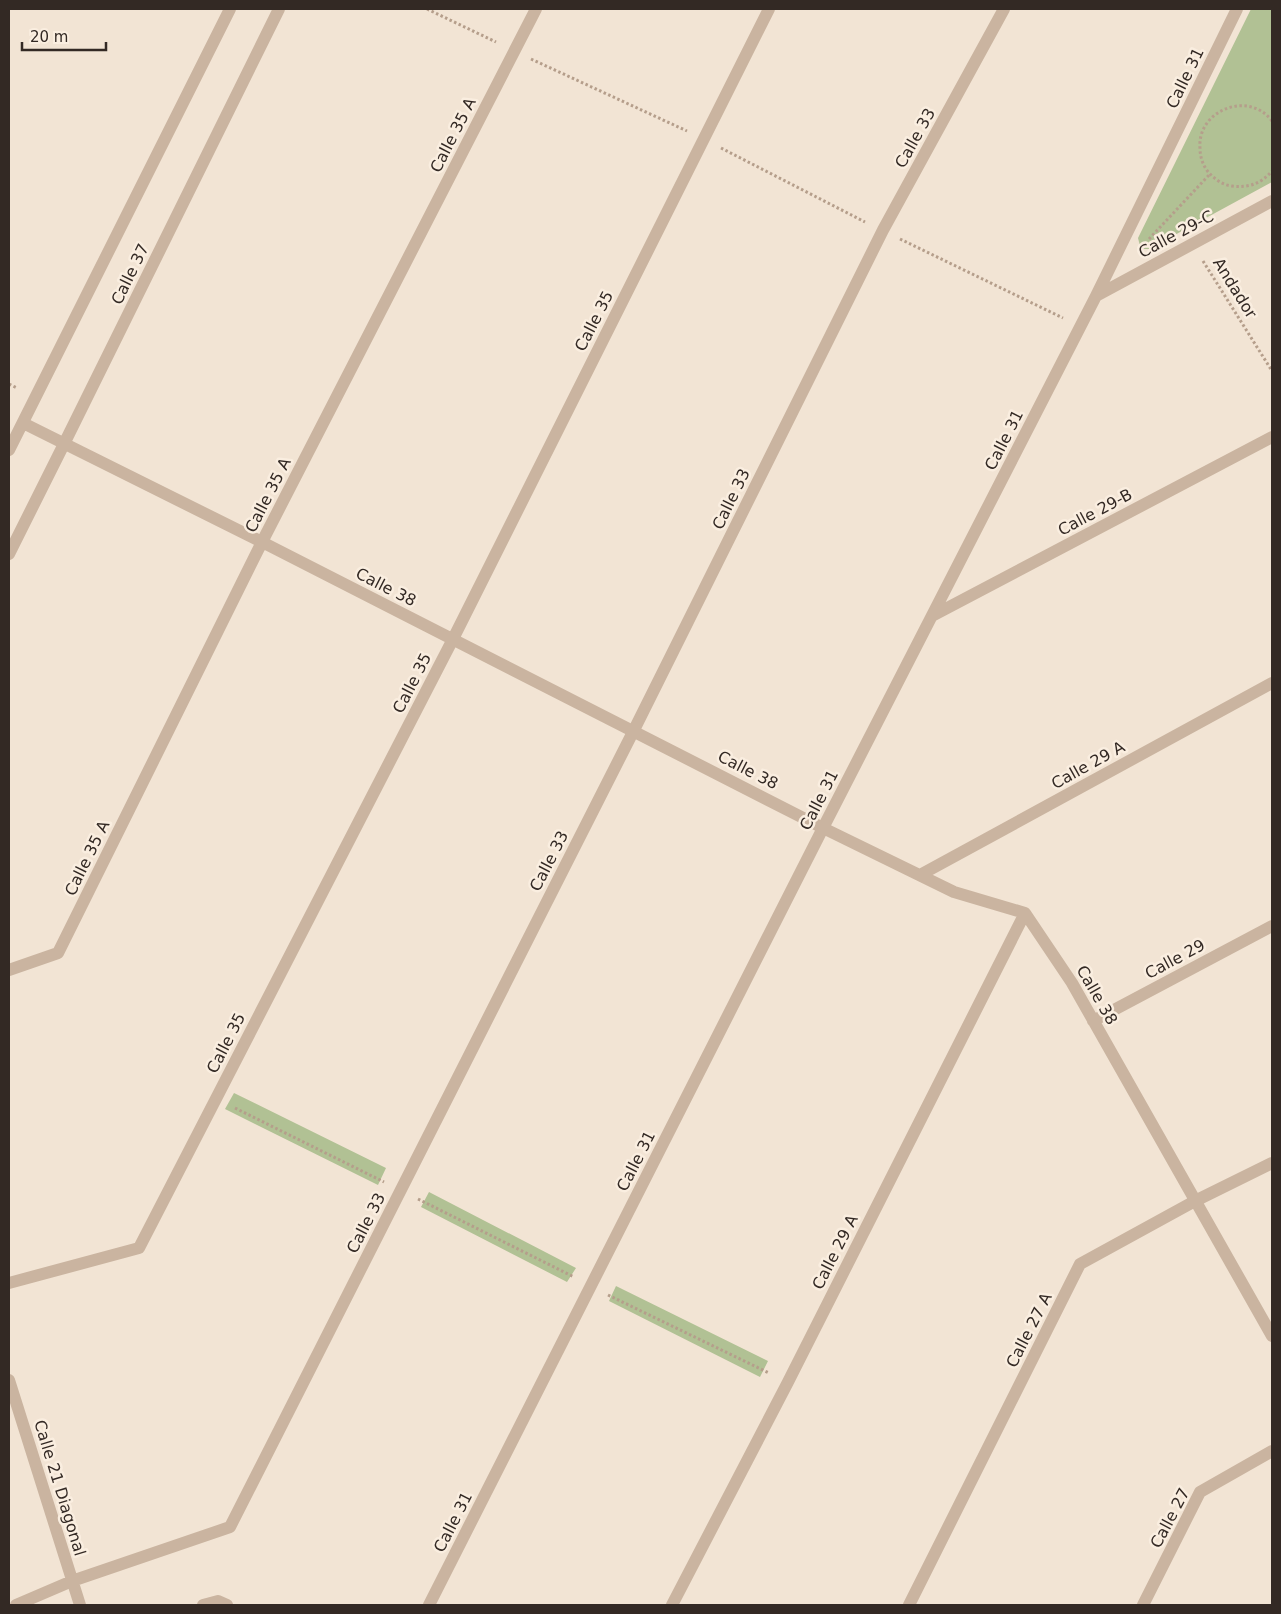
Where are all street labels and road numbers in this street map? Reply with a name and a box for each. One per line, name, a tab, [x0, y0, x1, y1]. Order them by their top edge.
street label: Calle 31	[1162, 45, 1208, 111]
street label: Calle 35 A	[426, 94, 480, 175]
street label: Calle 33	[891, 105, 939, 171]
street label: Calle 29-C	[1135, 206, 1217, 262]
street label: Calle 37	[107, 241, 153, 307]
street label: Andador	[1209, 254, 1261, 322]
street label: Calle 35	[571, 288, 617, 354]
street label: Calle 31	[981, 407, 1027, 473]
street label: Calle 35 A	[241, 454, 295, 535]
street label: Calle 33	[708, 466, 754, 532]
street label: Calle 29-B	[1055, 485, 1135, 539]
street label: Calle 38	[353, 564, 419, 610]
street label: Calle 35	[389, 650, 435, 716]
street label: Calle 29 A	[1048, 737, 1128, 793]
street label: Calle 38	[715, 747, 781, 793]
street label: Calle 31	[796, 767, 842, 833]
street label: Calle 35 A	[61, 817, 113, 899]
street label: Calle 33	[526, 828, 572, 894]
street label: Calle 29	[1142, 935, 1208, 983]
street label: Calle 38	[1072, 962, 1122, 1028]
street label: Calle 35	[203, 1010, 249, 1076]
street label: Calle 31	[613, 1128, 659, 1194]
street label: Calle 33	[343, 1190, 389, 1256]
street label: Calle 29 A	[808, 1211, 862, 1292]
street label: Calle 27 A	[1002, 1289, 1056, 1370]
street label: Calle 21 Diagonal	[30, 1418, 90, 1558]
street label: Calle 27	[1146, 1485, 1194, 1551]
street label: Calle 31	[430, 1489, 476, 1555]

